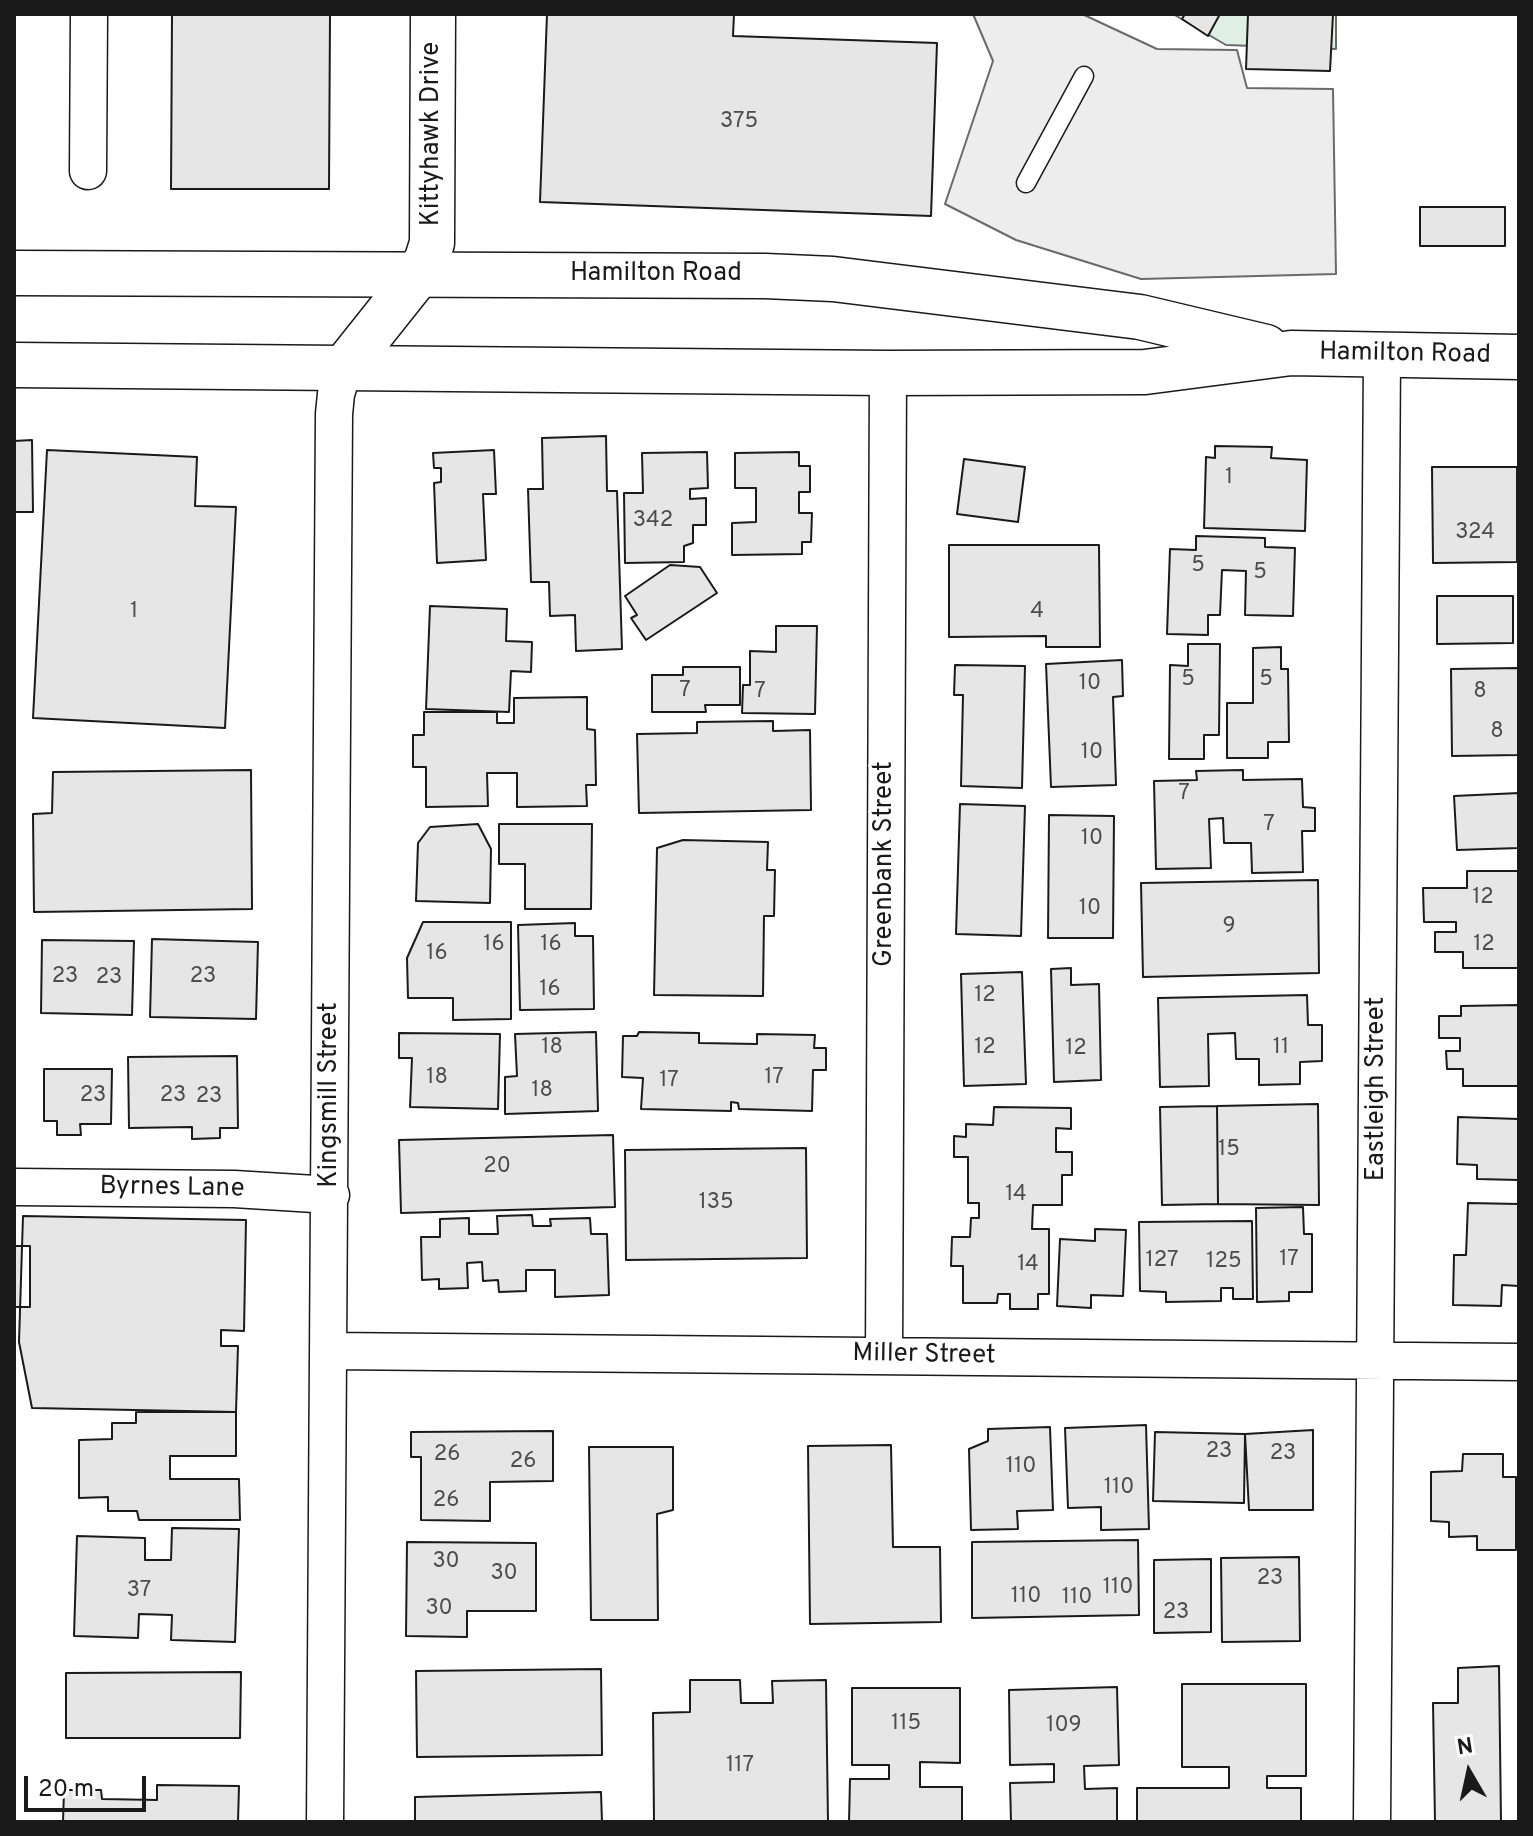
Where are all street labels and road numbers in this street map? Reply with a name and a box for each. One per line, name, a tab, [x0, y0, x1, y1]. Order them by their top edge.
street label: Kittyhawk Drive	[417, 42, 449, 226]
street label: Hamilton Road	[570, 259, 742, 291]
street label: Hamilton Road	[1319, 338, 1491, 372]
street label: Greenbank Street	[870, 761, 902, 967]
street label: Eastleigh Street	[1362, 997, 1394, 1181]
street label: Kingsmill Street	[315, 1002, 347, 1188]
street label: Byrnes Lane	[99, 1172, 245, 1206]
street label: Miller Street	[852, 1339, 996, 1373]

